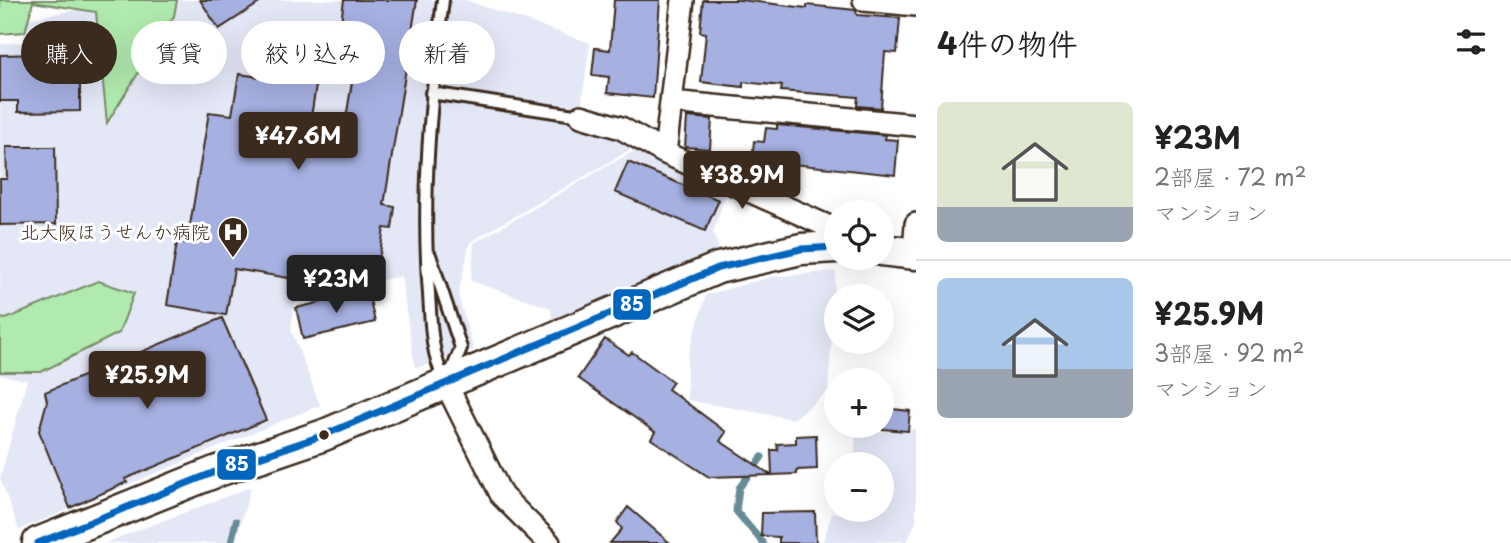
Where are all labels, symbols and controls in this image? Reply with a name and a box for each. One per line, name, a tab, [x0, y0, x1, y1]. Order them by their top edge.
text: 4件の物件	[937, 20, 1077, 65]
chip: 購入	[21, 21, 117, 84]
chip: 賃貸	[131, 21, 227, 84]
chip: 絞り込み	[241, 21, 385, 84]
chip: 新着	[399, 21, 495, 84]
icon: filters	[1452, 23, 1490, 61]
pin: ¥47.6M	[241, 113, 355, 172]
text: ¥23M	[1154, 114, 1241, 159]
text: ¥47.6M	[255, 117, 341, 152]
icon: home	[993, 130, 1077, 214]
pin: ¥38.9M	[685, 152, 799, 211]
text: ¥38.9M	[699, 156, 785, 191]
text: 2部屋 · 72 m²	[1154, 159, 1307, 194]
text: マンション	[1154, 194, 1268, 229]
map controls	[824, 200, 894, 522]
button: locate	[824, 200, 894, 270]
hospital icon: 北大阪ほうせんか病院	[216, 215, 250, 259]
place label: 北大阪ほうせんか病院	[20, 217, 210, 245]
pin: ¥23M	[295, 256, 377, 315]
text: ¥23M	[303, 260, 369, 295]
button: layers	[824, 284, 894, 354]
line badge: 85	[612, 288, 652, 321]
text: 85	[620, 289, 644, 317]
text: ¥25.9M	[1154, 290, 1264, 335]
icon: home	[993, 306, 1077, 390]
text: 3部屋 · 92 m²	[1154, 335, 1305, 370]
pin: ¥25.9M	[90, 352, 204, 411]
text: ¥25.9M	[105, 356, 189, 391]
button: +	[824, 368, 894, 438]
text: マンション	[1154, 370, 1268, 405]
unlabelled marker	[317, 428, 331, 442]
line badge: 85	[216, 448, 257, 481]
text: 85	[225, 449, 249, 477]
button: −	[824, 452, 894, 522]

